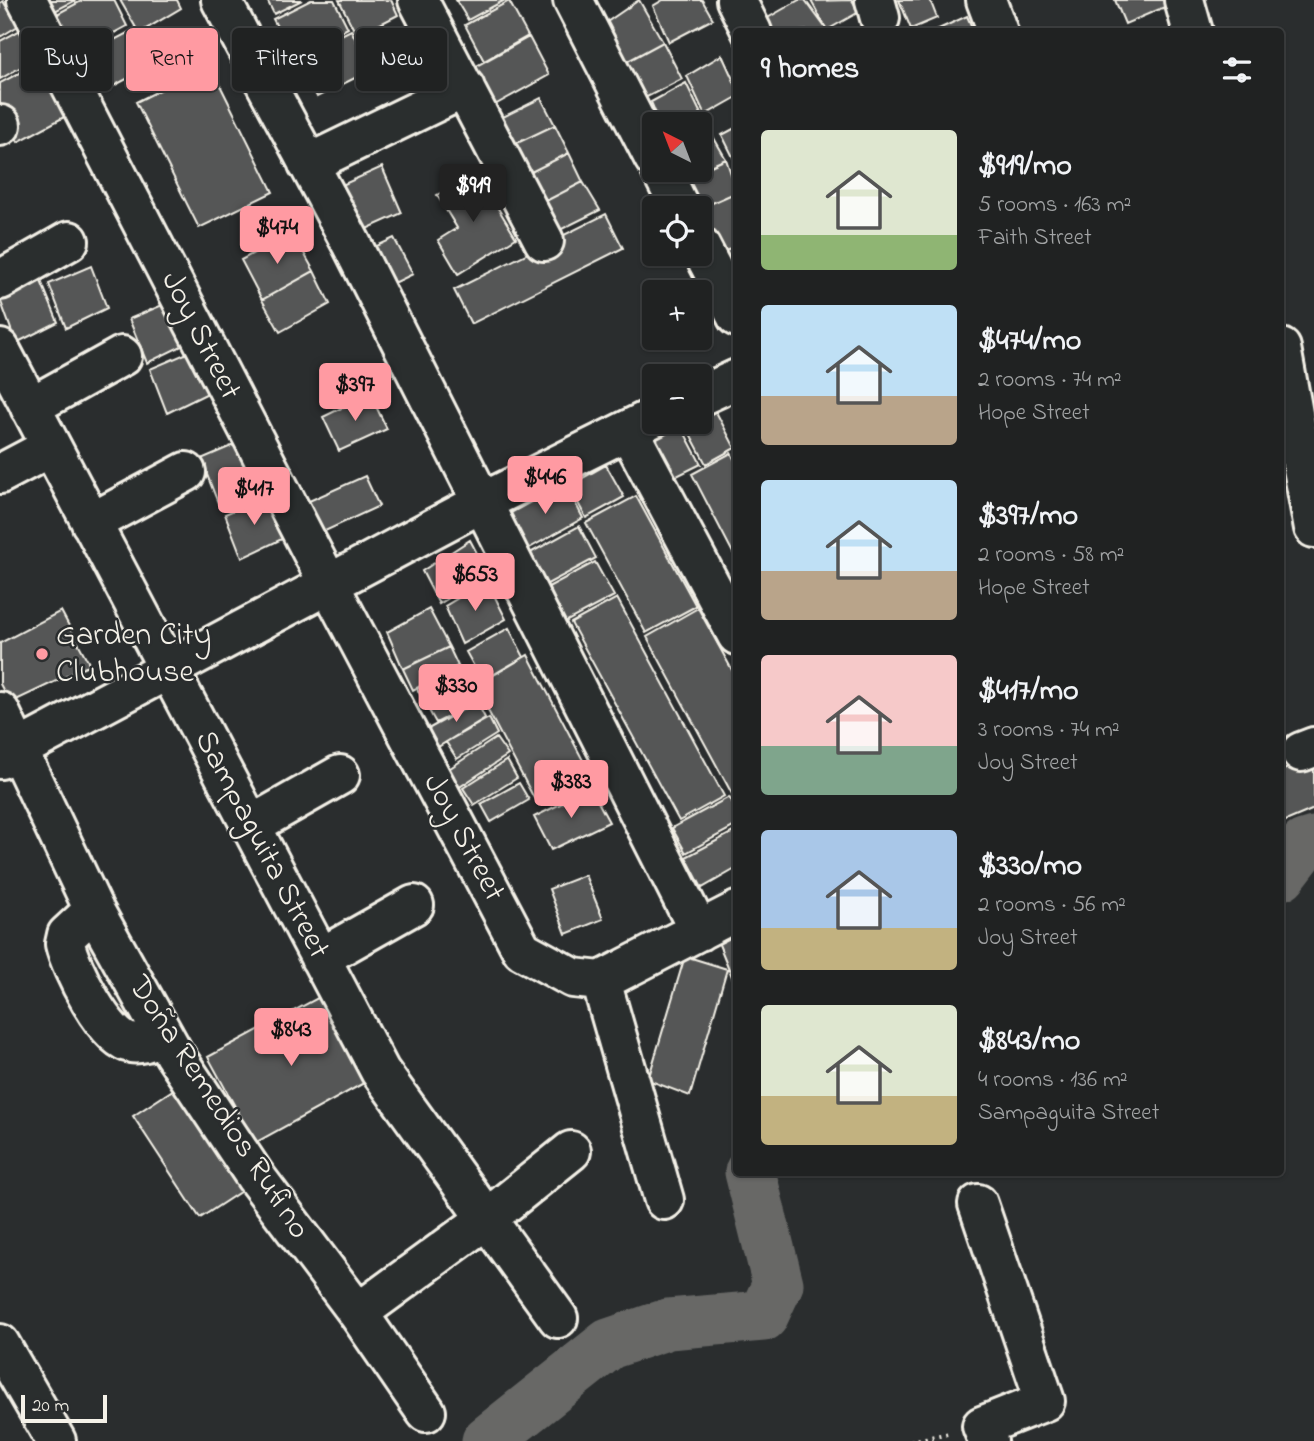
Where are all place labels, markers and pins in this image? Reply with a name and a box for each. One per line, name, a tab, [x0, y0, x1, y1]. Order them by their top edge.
pin: $919	[432, 164, 514, 224]
pin: $474	[236, 206, 318, 266]
pin: $397	[314, 364, 396, 423]
pin: $446	[504, 456, 586, 516]
pin: $417	[213, 468, 295, 527]
pin: $653	[434, 554, 516, 613]
place label: Garden City Clubhouse	[56, 613, 211, 697]
marker: Garden City Clubhouse	[34, 646, 50, 662]
pin: $330	[415, 664, 497, 724]
pin: $383	[530, 760, 612, 820]
pin: $843	[250, 1009, 332, 1068]

